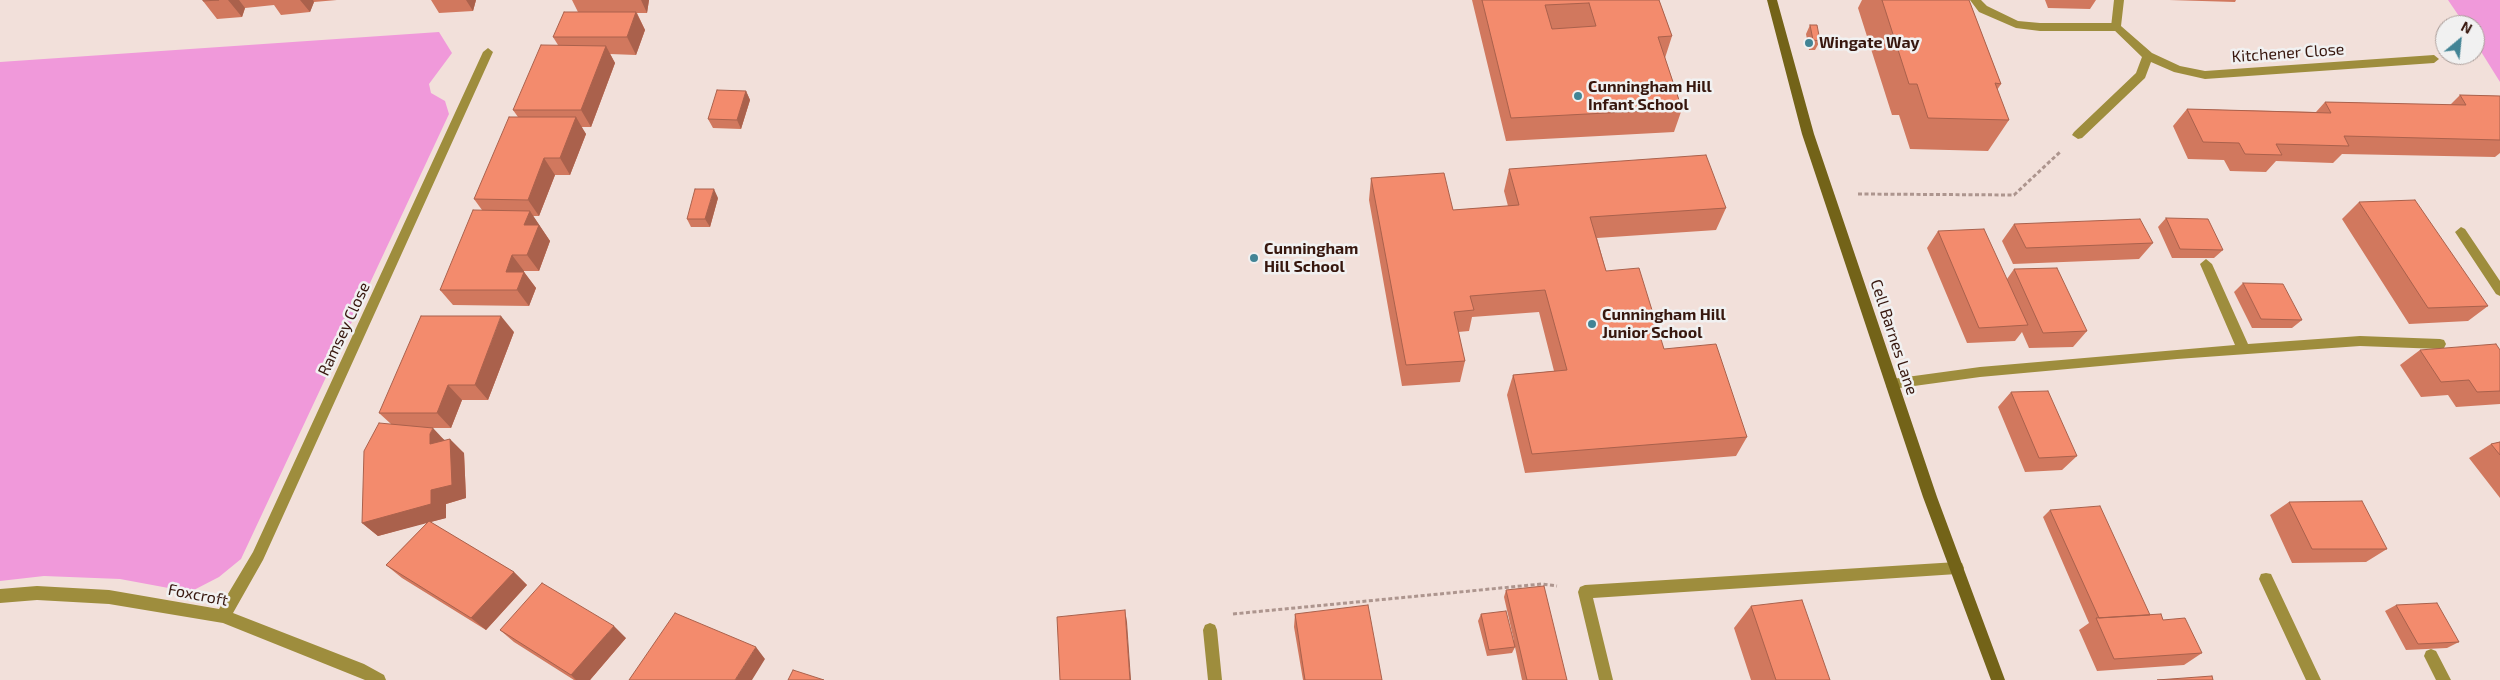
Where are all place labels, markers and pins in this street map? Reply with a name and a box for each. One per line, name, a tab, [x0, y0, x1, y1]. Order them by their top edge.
place label: Wingate Way	[1819, 33, 1920, 53]
marker: Wingate Way	[1803, 37, 1815, 49]
place label: Cunningham Hill Infant School	[1588, 77, 1712, 115]
marker: Cunningham Hill Infant School	[1572, 90, 1584, 102]
place label: Cunningham Hill School	[1264, 239, 1358, 277]
marker: Cunningham Hill School	[1248, 252, 1260, 264]
place label: Cunningham Hill Junior School	[1602, 305, 1726, 343]
marker: Cunningham Hill Junior School	[1586, 318, 1598, 330]

